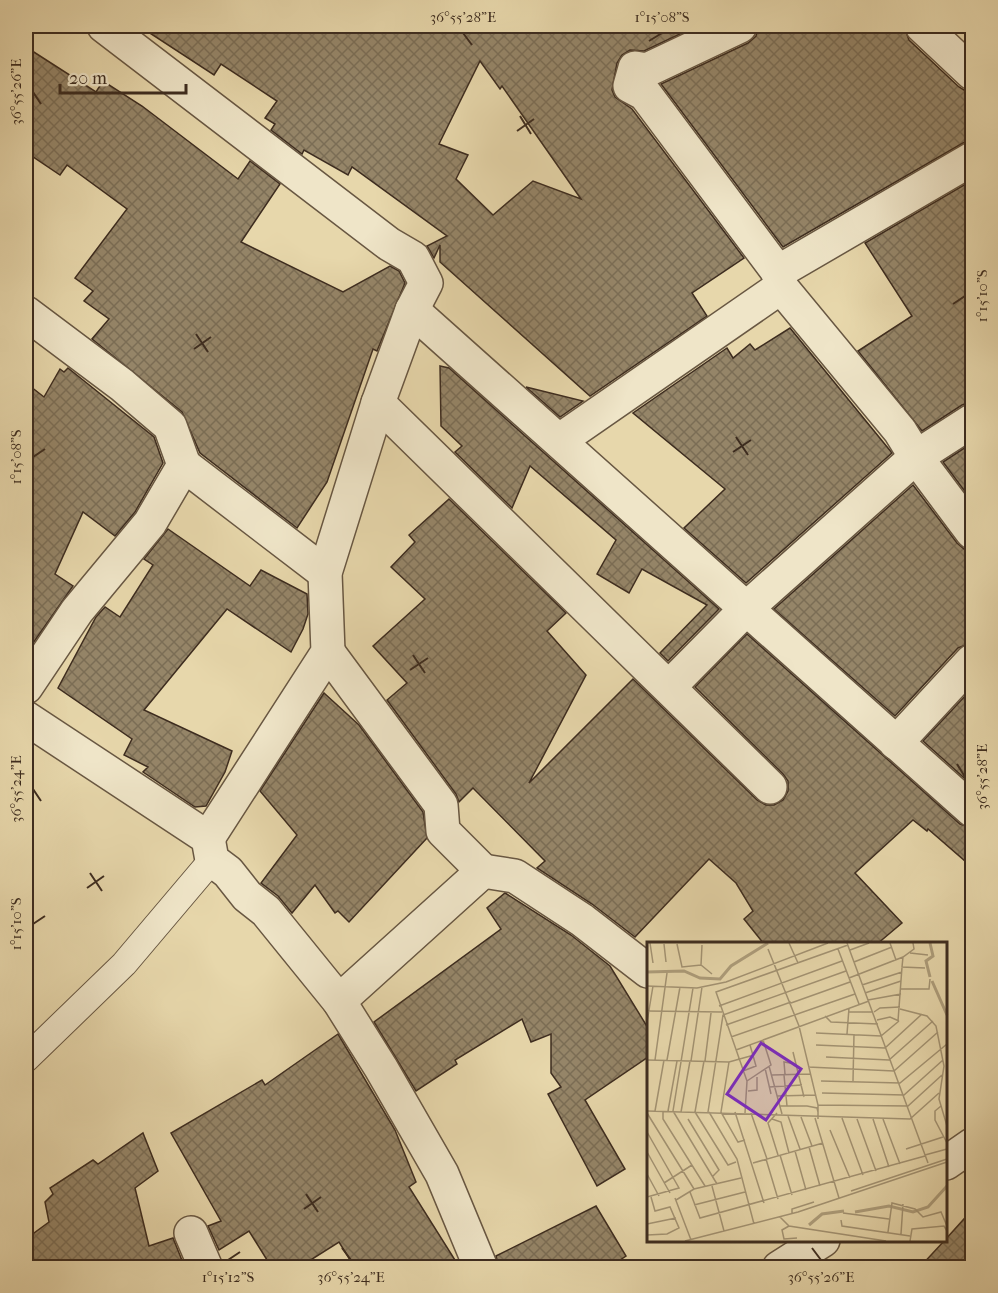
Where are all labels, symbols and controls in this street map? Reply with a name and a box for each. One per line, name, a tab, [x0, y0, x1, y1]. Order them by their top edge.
text: 36°55'28"E	[430, 8, 496, 26]
text: 1°15'08"S	[634, 8, 690, 26]
scale bar	[60, 57, 186, 95]
text: 36°55'26"E	[7, 59, 25, 125]
text: 20 m	[69, 68, 107, 89]
text: 1°15'10"S	[973, 269, 991, 322]
text: 1°15'08"S	[7, 429, 25, 485]
text: 36°55'28"E	[973, 744, 991, 810]
text: 36°55'24"E	[7, 755, 25, 823]
text: 1°15'10"S	[7, 897, 25, 950]
inset map	[647, 942, 947, 1242]
text: 1°15'12"S	[202, 1268, 254, 1286]
text: 36°55'24"E	[317, 1268, 385, 1286]
text: 36°55'26"E	[788, 1268, 854, 1286]

